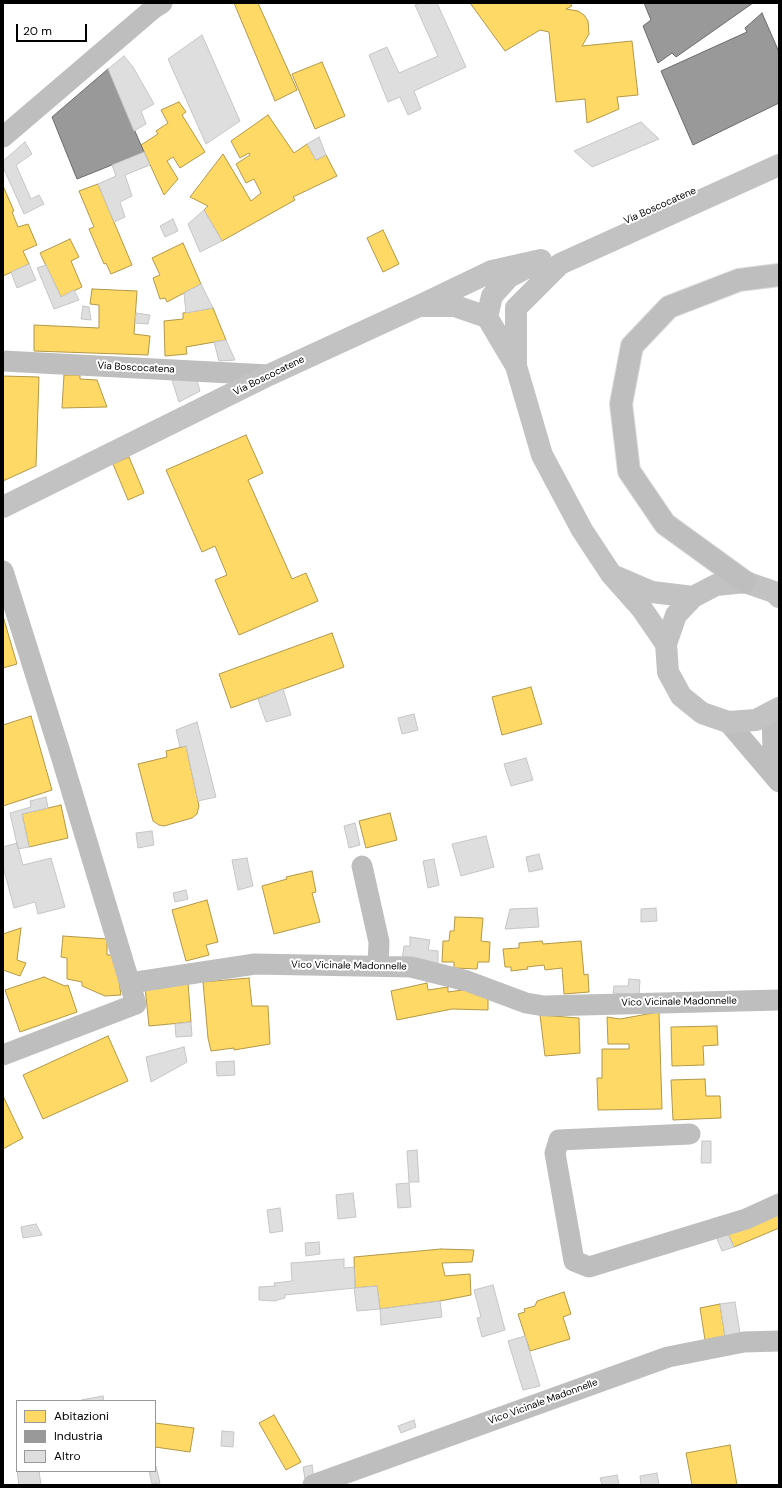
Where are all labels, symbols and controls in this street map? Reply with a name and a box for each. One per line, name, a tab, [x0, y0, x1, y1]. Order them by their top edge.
scale bar	[18, 16, 89, 42]
text: 20 m	[23, 23, 52, 39]
street label: Via Boscocatene	[622, 185, 698, 227]
street label: Via Boscocatene	[231, 354, 307, 398]
street label: Via Boscocatena	[97, 360, 175, 376]
street label: Vico Vicinale Madonnelle	[291, 959, 407, 973]
street label: Vico Vicinale Madonnelle	[621, 995, 737, 1009]
street label: Vico Vicinale Madonnelle	[487, 1377, 599, 1427]
legend	[16, 1400, 156, 1472]
text: Abitazioni	[54, 1408, 109, 1424]
text: Industria	[54, 1428, 102, 1444]
text: Altro	[54, 1448, 81, 1464]

